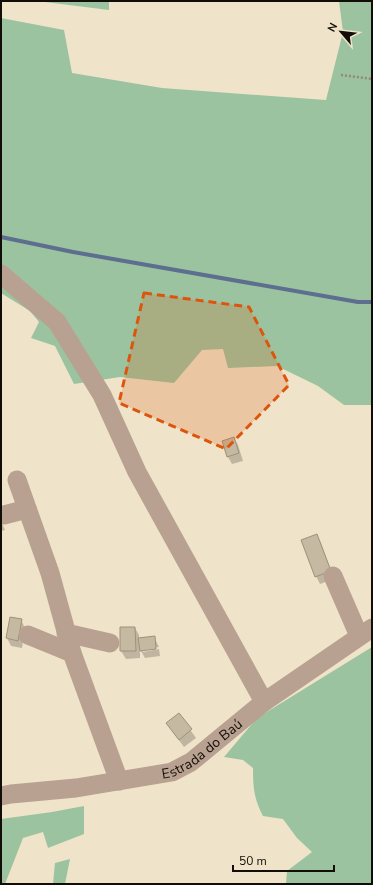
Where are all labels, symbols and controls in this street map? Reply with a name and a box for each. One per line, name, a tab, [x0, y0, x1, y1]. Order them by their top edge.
north arrow	[321, 12, 361, 52]
text: N	[324, 20, 341, 35]
street label: Estrada do Baú	[160, 714, 246, 783]
scale bar	[233, 847, 334, 873]
text: 50 m	[239, 853, 267, 869]

